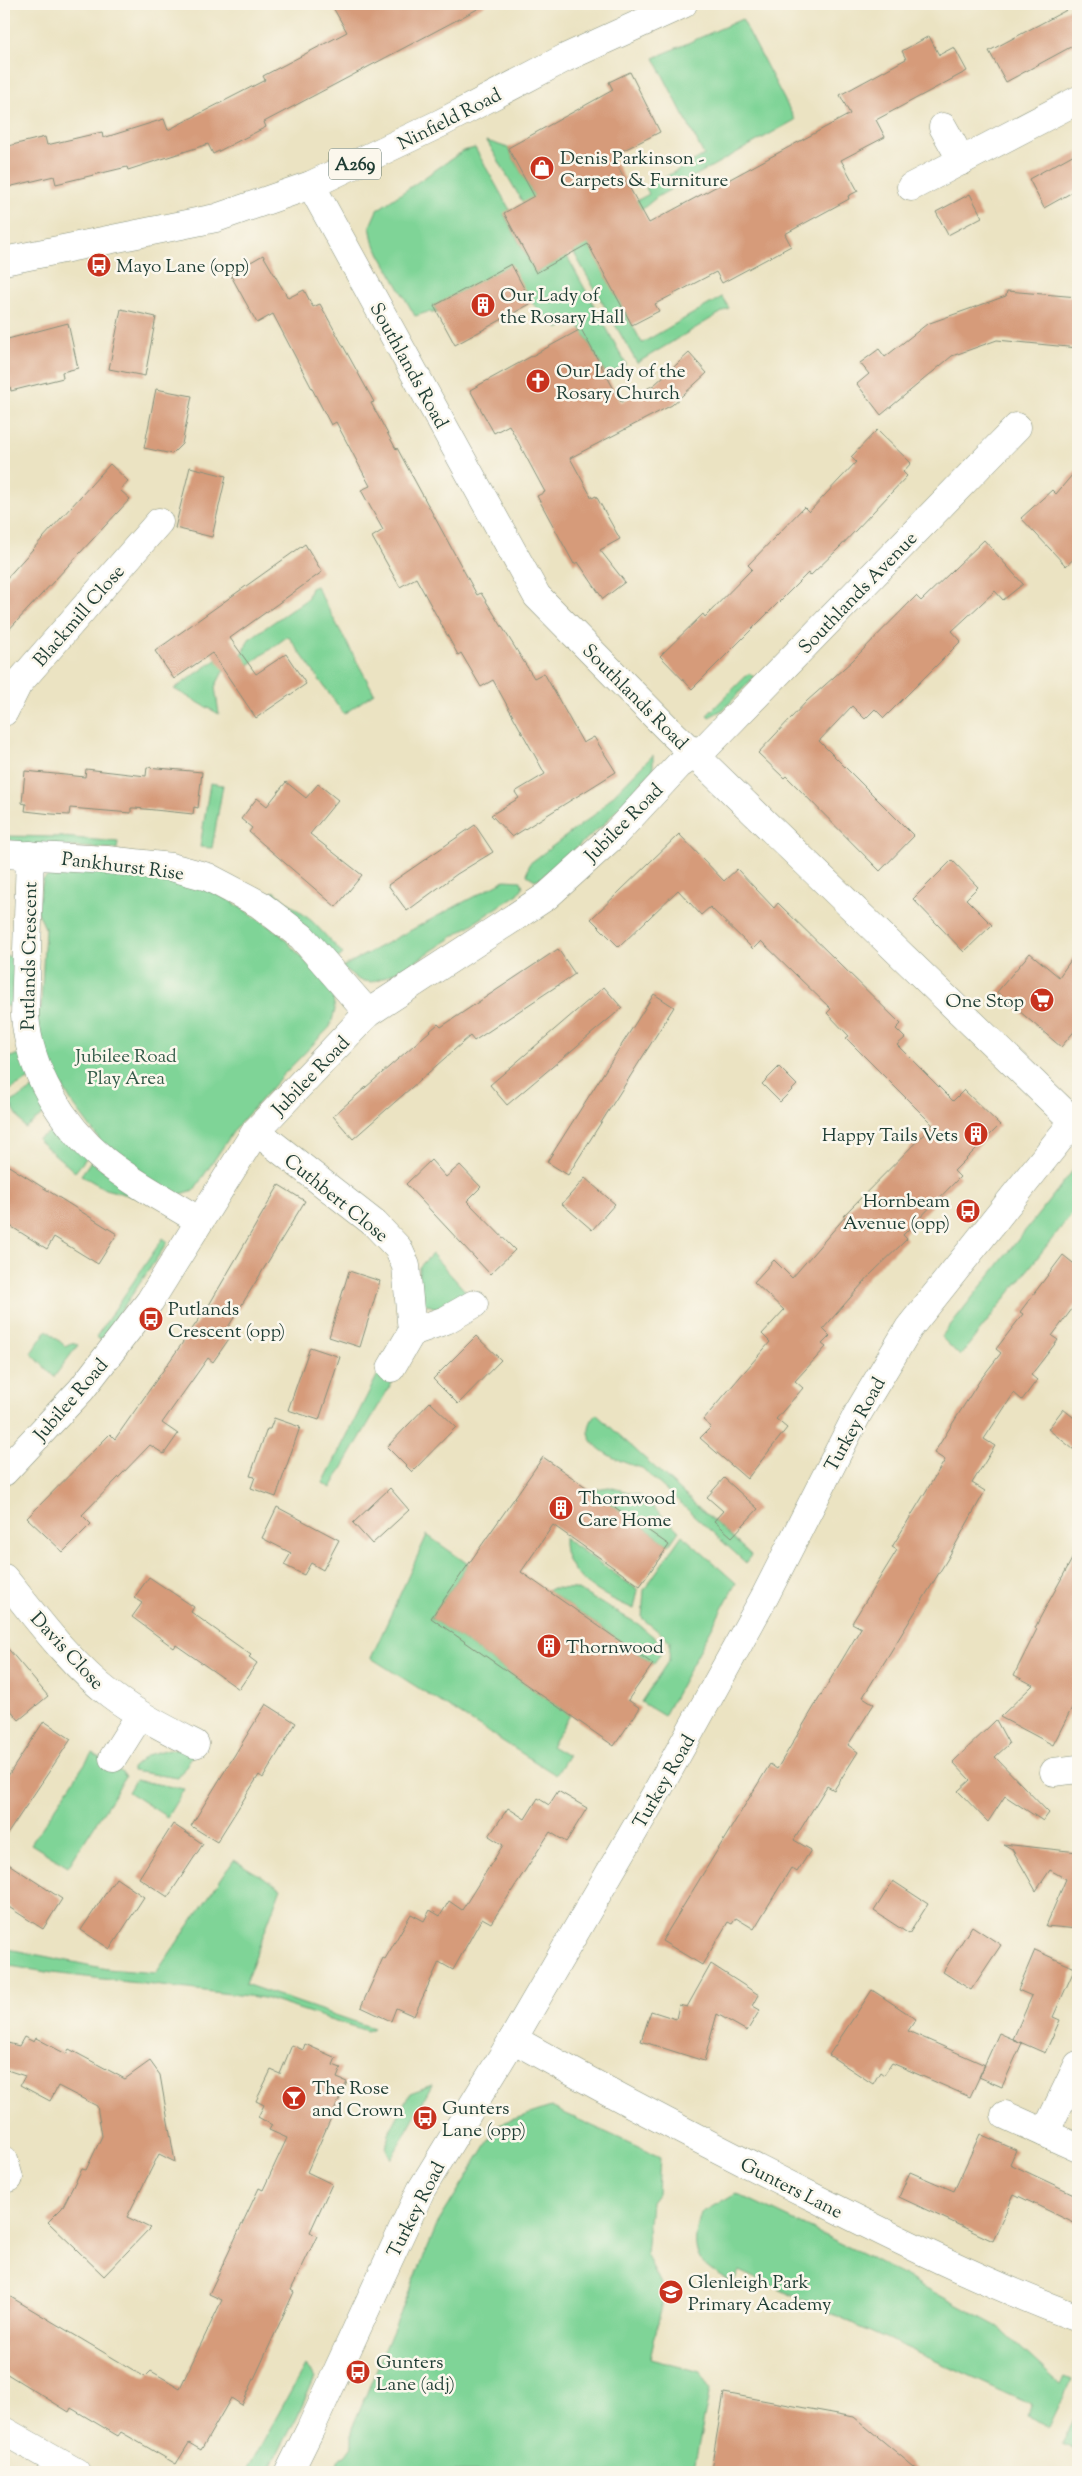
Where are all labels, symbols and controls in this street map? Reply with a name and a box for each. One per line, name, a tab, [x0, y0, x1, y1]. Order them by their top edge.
street label: Ninfield Road	[394, 82, 507, 158]
place label: Denis Parkinson - Carpets & Furniture	[560, 146, 728, 195]
road number: A269	[329, 148, 381, 180]
shop icon: Denis Parkinson - Carpets & Furniture	[529, 155, 555, 181]
bus stop icon: Mayo Lane (opp)	[86, 252, 112, 278]
place label: Mayo Lane (opp)	[116, 254, 249, 281]
place label: Our Lady of the Rosary Hall	[500, 283, 625, 332]
building icon: Our Lady of the Rosary Hall	[470, 292, 496, 318]
street label: Southlands Road	[362, 298, 454, 434]
place label: Our Lady of the Rosary Church	[556, 359, 686, 408]
church icon: Our Lady of the Rosary Church	[525, 368, 551, 394]
street label: Southlands Avenue	[793, 526, 925, 661]
street label: Blackmill Close	[28, 560, 132, 674]
street label: Southlands Road	[575, 639, 694, 757]
street label: Jubilee Road	[579, 778, 670, 870]
street label: Pankhurst Rise	[60, 847, 186, 888]
street label: Putlands Crescent	[16, 881, 45, 1031]
supermarket icon: One Stop	[1029, 987, 1055, 1013]
place label: One Stop	[945, 989, 1024, 1016]
street label: Jubilee Road	[266, 1031, 357, 1123]
park label: Jubilee Road Play Area	[74, 1044, 177, 1093]
building icon: Happy Tails Vets	[963, 1121, 989, 1147]
place label: Happy Tails Vets	[822, 1123, 958, 1150]
street label: Cuthbert Close	[277, 1148, 394, 1250]
place label: Hornbeam Avenue (opp)	[843, 1189, 950, 1238]
bus stop icon: Hornbeam Avenue (opp)	[955, 1198, 981, 1224]
place label: Putlands Crescent (opp)	[168, 1297, 285, 1346]
bus stop icon: Putlands Crescent (opp)	[138, 1306, 164, 1332]
street label: Jubilee Road	[28, 1353, 116, 1449]
street label: Turkey Road	[819, 1373, 893, 1477]
place label: Thornwood Care Home	[578, 1486, 676, 1535]
building icon: Thornwood Care Home	[548, 1495, 574, 1521]
street label: Davis Close	[23, 1607, 109, 1697]
building icon: Thornwood	[536, 1633, 562, 1659]
place label: Thornwood	[566, 1635, 664, 1662]
street label: Turkey Road	[627, 1730, 703, 1834]
place label: The Rose and Crown	[312, 2076, 404, 2125]
bar icon: The Rose and Crown	[281, 2085, 307, 2111]
place label: Gunters Lane (opp)	[442, 2096, 526, 2145]
bus stop icon: Gunters Lane (opp)	[412, 2105, 438, 2131]
street label: Gunters Lane	[735, 2152, 847, 2227]
street label: Turkey Road	[381, 2157, 453, 2263]
place label: Glenleigh Park Primary Academy	[688, 2270, 832, 2319]
school or university icon: Glenleigh Park Primary Academy	[658, 2279, 684, 2305]
place label: Gunters Lane (adj)	[376, 2350, 455, 2399]
bus stop icon: Gunters Lane (adj)	[345, 2359, 371, 2385]

